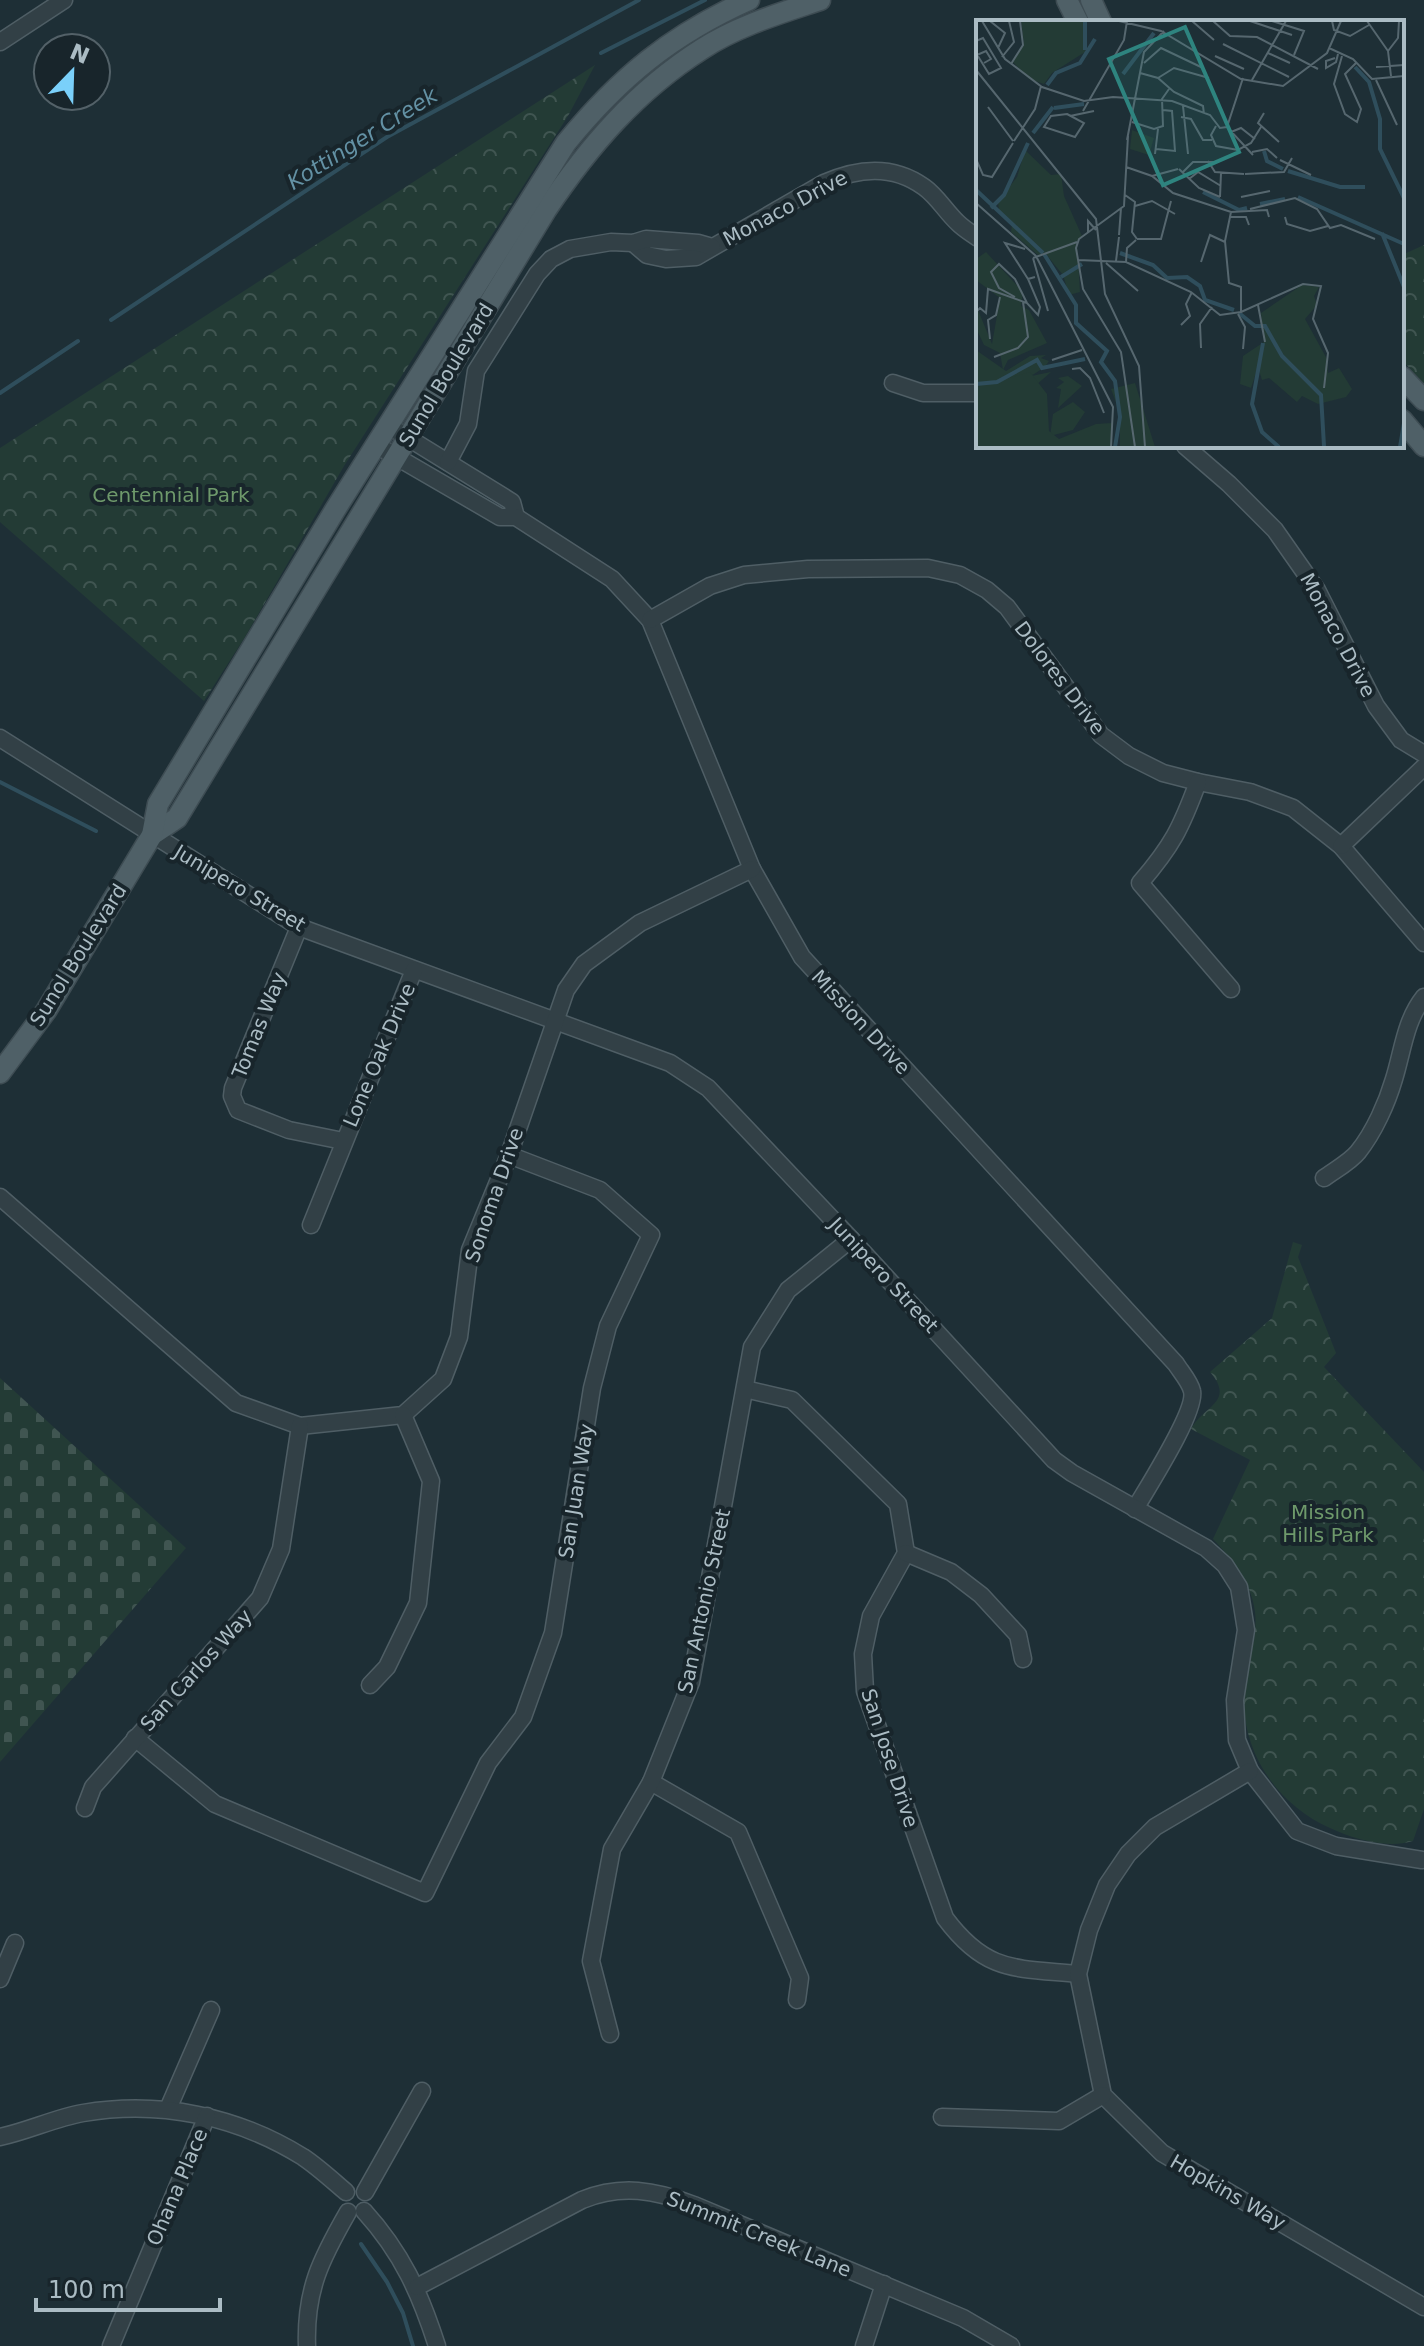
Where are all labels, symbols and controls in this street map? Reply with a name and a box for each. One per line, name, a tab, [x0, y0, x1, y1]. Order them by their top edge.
inset map	[976, 20, 1404, 448]
north arrow	[32, 32, 112, 112]
text: N	[66, 39, 93, 69]
water label: Kottinger Creek	[283, 82, 443, 195]
street label: Monaco Drive	[719, 165, 851, 251]
street label: Sunol Boulevard	[394, 299, 498, 451]
park label: Centennial Park	[92, 483, 250, 507]
street label: Monaco Drive	[1295, 569, 1381, 701]
street label: Dolores Drive	[1010, 617, 1110, 739]
street label: Junipero Street	[168, 838, 310, 937]
street label: Sunol Boulevard	[25, 879, 131, 1031]
street label: Mission Drive	[807, 965, 915, 1079]
street label: Tomas Way	[226, 968, 291, 1082]
street label: Lone Oak Drive	[338, 980, 420, 1130]
street label: Sonoma Drive	[460, 1124, 528, 1266]
street label: Junipero Street	[823, 1211, 944, 1338]
street label: San Juan Way	[553, 1422, 599, 1560]
park label: Mission Hills Park	[1282, 1500, 1374, 1547]
street label: San Antonio Street	[673, 1506, 735, 1695]
street label: San Carlos Way	[135, 1604, 257, 1736]
street label: San Jose Drive	[856, 1686, 924, 1830]
street label: Ohana Place	[142, 2125, 212, 2249]
street label: Hopkins Way	[1166, 2149, 1290, 2235]
street label: Summit Creek Lane	[663, 2186, 855, 2282]
scale bar	[36, 2262, 220, 2312]
text: 100 m	[48, 2276, 125, 2304]

